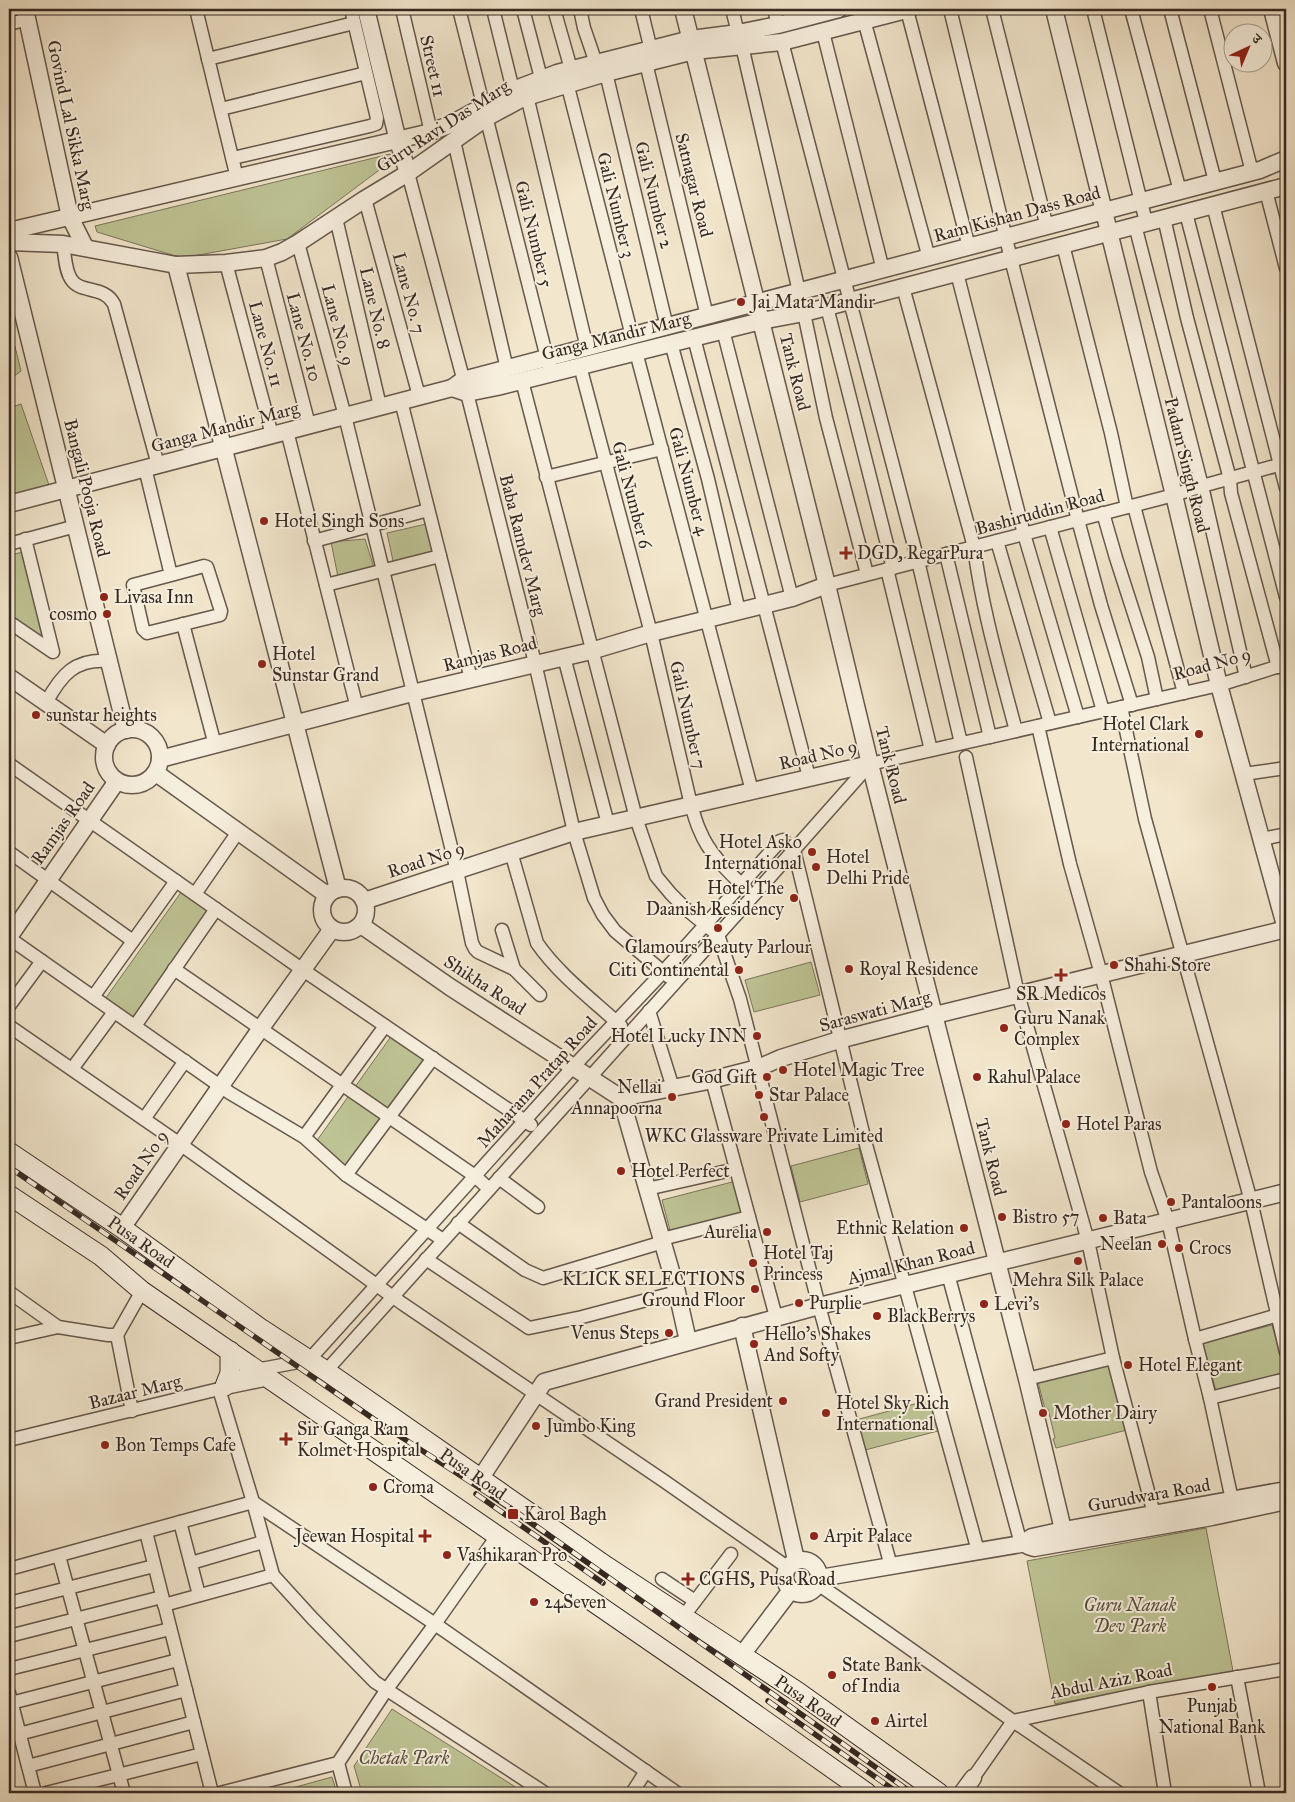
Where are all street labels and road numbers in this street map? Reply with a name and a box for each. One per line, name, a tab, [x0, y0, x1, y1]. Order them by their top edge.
street label: Street 11	[415, 33, 451, 99]
street label: Govind Lal Sikka Marg	[41, 38, 100, 213]
street label: Guru Ravi Das Marg	[372, 74, 515, 178]
street label: Satnagar Road	[669, 131, 718, 240]
street label: Gali Number 2	[630, 139, 678, 251]
street label: Gali Number 3	[592, 150, 640, 260]
street label: Gali Number 5	[510, 178, 558, 290]
street label: Ram Kishan Dass Road	[931, 181, 1103, 247]
street label: Lane No. 7	[388, 250, 430, 336]
street label: Lane No. 8	[355, 265, 395, 351]
street label: Lane No. 9	[317, 282, 359, 368]
street label: Lane No. 10	[282, 290, 326, 384]
street label: Lane No. 11	[244, 299, 288, 389]
street label: Ganga Mandir Marg	[540, 307, 693, 366]
street label: Tank Road	[775, 331, 815, 413]
street label: Padam Singh Road	[1159, 395, 1214, 535]
street label: Ganga Mandir Marg	[149, 397, 302, 458]
street label: Bangali Pooja Road	[58, 417, 115, 560]
street label: Gali Number 4	[664, 425, 714, 538]
street label: Gali Number 6	[607, 439, 657, 552]
street label: Baba Ramdev Marg	[494, 472, 551, 619]
street label: Bashiruddin Road	[973, 484, 1107, 540]
street label: Ramjas Road	[441, 632, 539, 676]
street label: Road No 9	[1171, 643, 1253, 685]
street label: Gali Number 7	[665, 659, 711, 771]
street label: Tank Road	[871, 724, 911, 806]
street label: Road No 9	[777, 735, 859, 775]
street label: Ramjas Road	[26, 777, 100, 869]
street label: Road No 9	[385, 837, 467, 883]
street label: Shikha Road	[440, 950, 530, 1020]
street label: Saraswati Marg	[817, 985, 934, 1037]
street label: Maharana Pratap Road	[472, 1012, 602, 1152]
street label: Tank Road	[971, 1116, 1011, 1198]
street label: Road No 9	[109, 1126, 173, 1204]
street label: Pusa Road	[103, 1211, 179, 1273]
street label: Ajmal Khan Road	[844, 1237, 977, 1290]
street label: Bazaar Marg	[86, 1370, 185, 1415]
street label: Pusa Road	[435, 1443, 511, 1505]
street label: Gurudwara Road	[1086, 1473, 1212, 1517]
street label: Abdul Aziz Road	[1047, 1658, 1174, 1704]
street label: Pusa Road	[770, 1670, 846, 1732]

